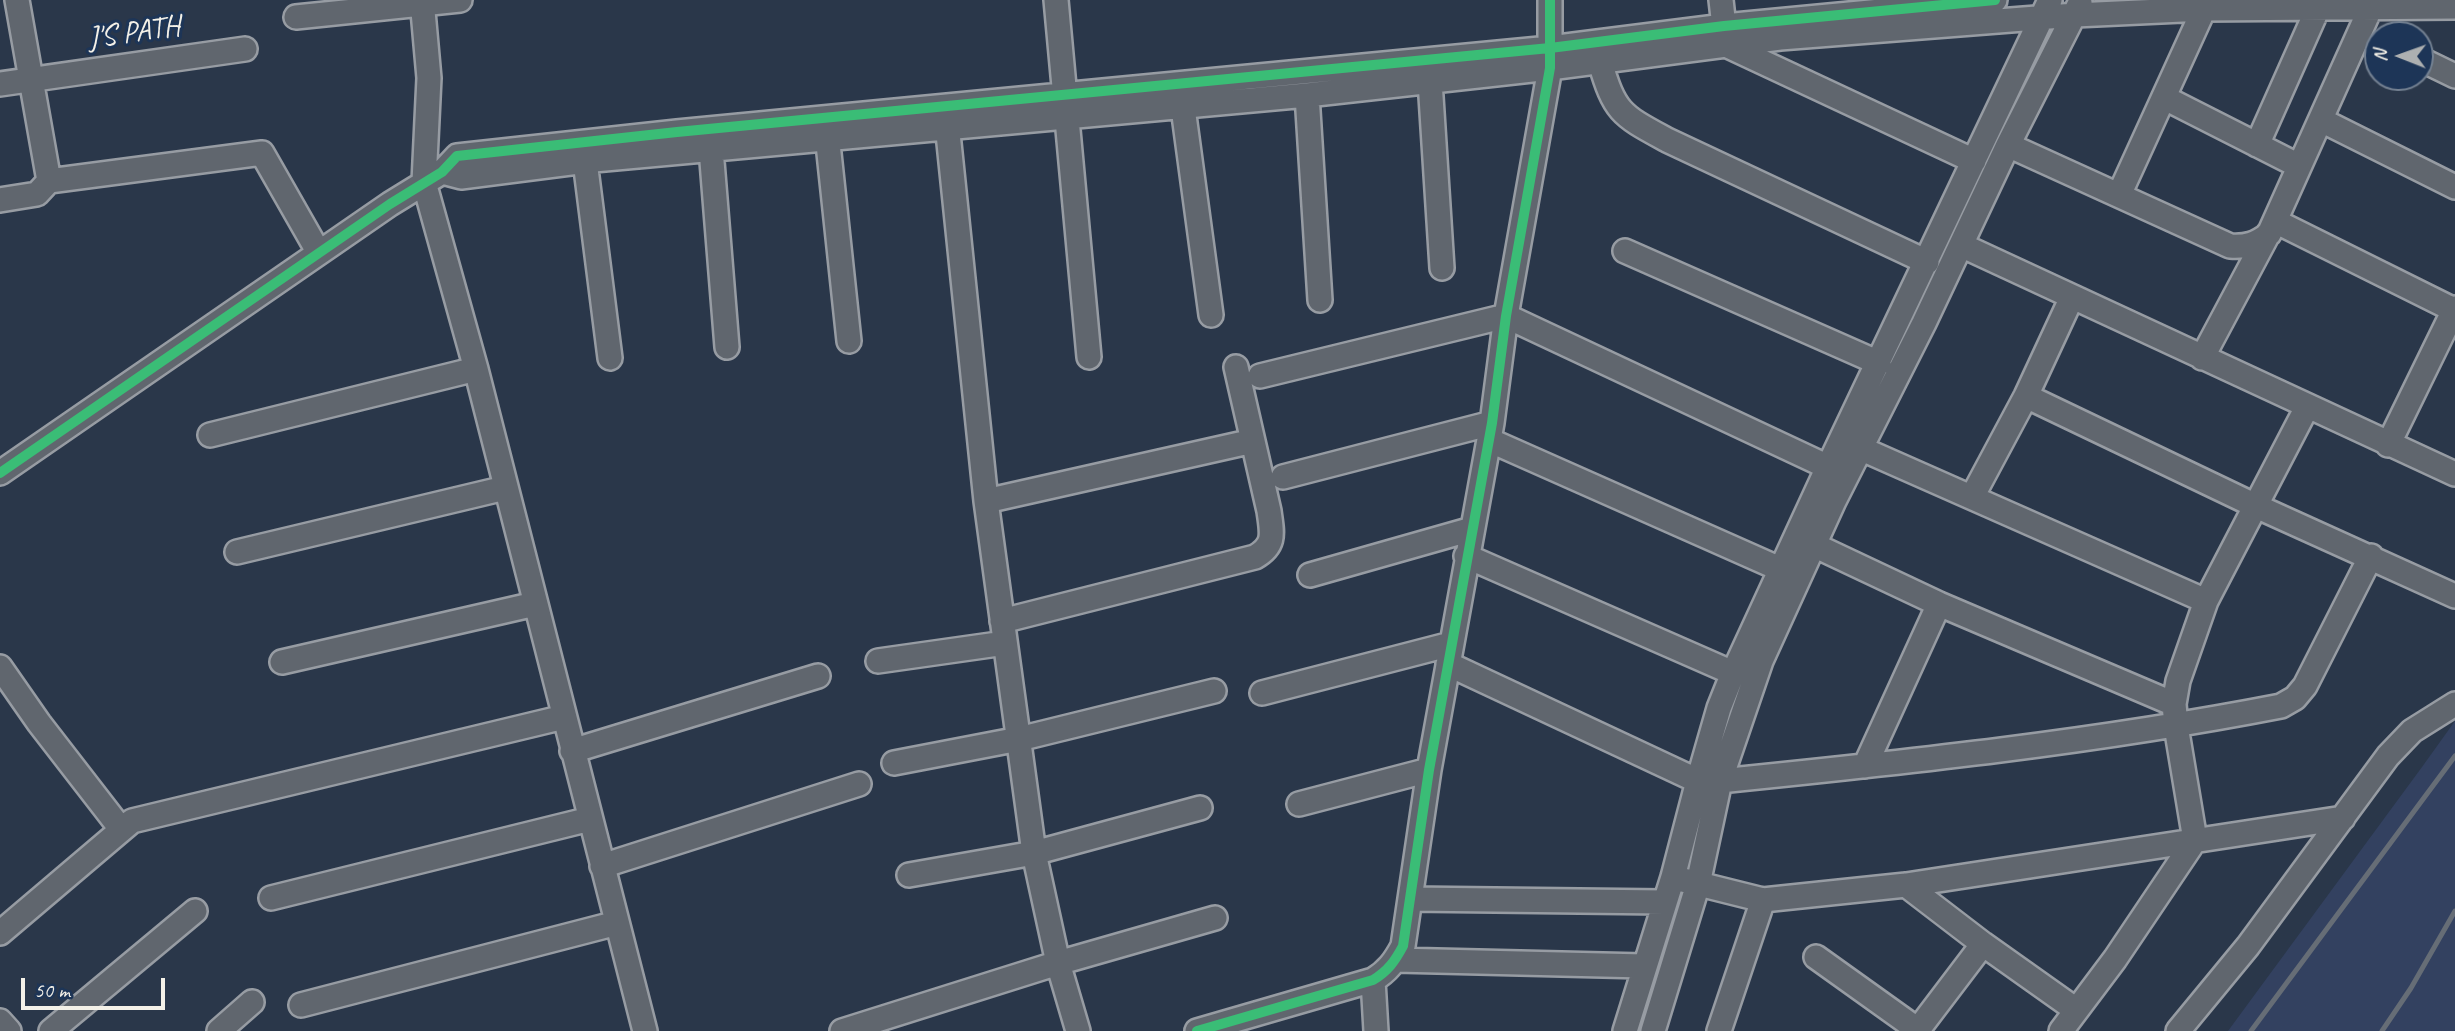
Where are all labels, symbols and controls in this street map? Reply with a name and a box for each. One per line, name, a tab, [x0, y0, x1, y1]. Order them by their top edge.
street label: J'S PATH	[86, 9, 182, 57]
north arrow	[2364, 21, 2434, 91]
text: N	[2368, 50, 2392, 62]
scale bar	[24, 964, 168, 1008]
text: 50 m	[34, 977, 70, 1003]

